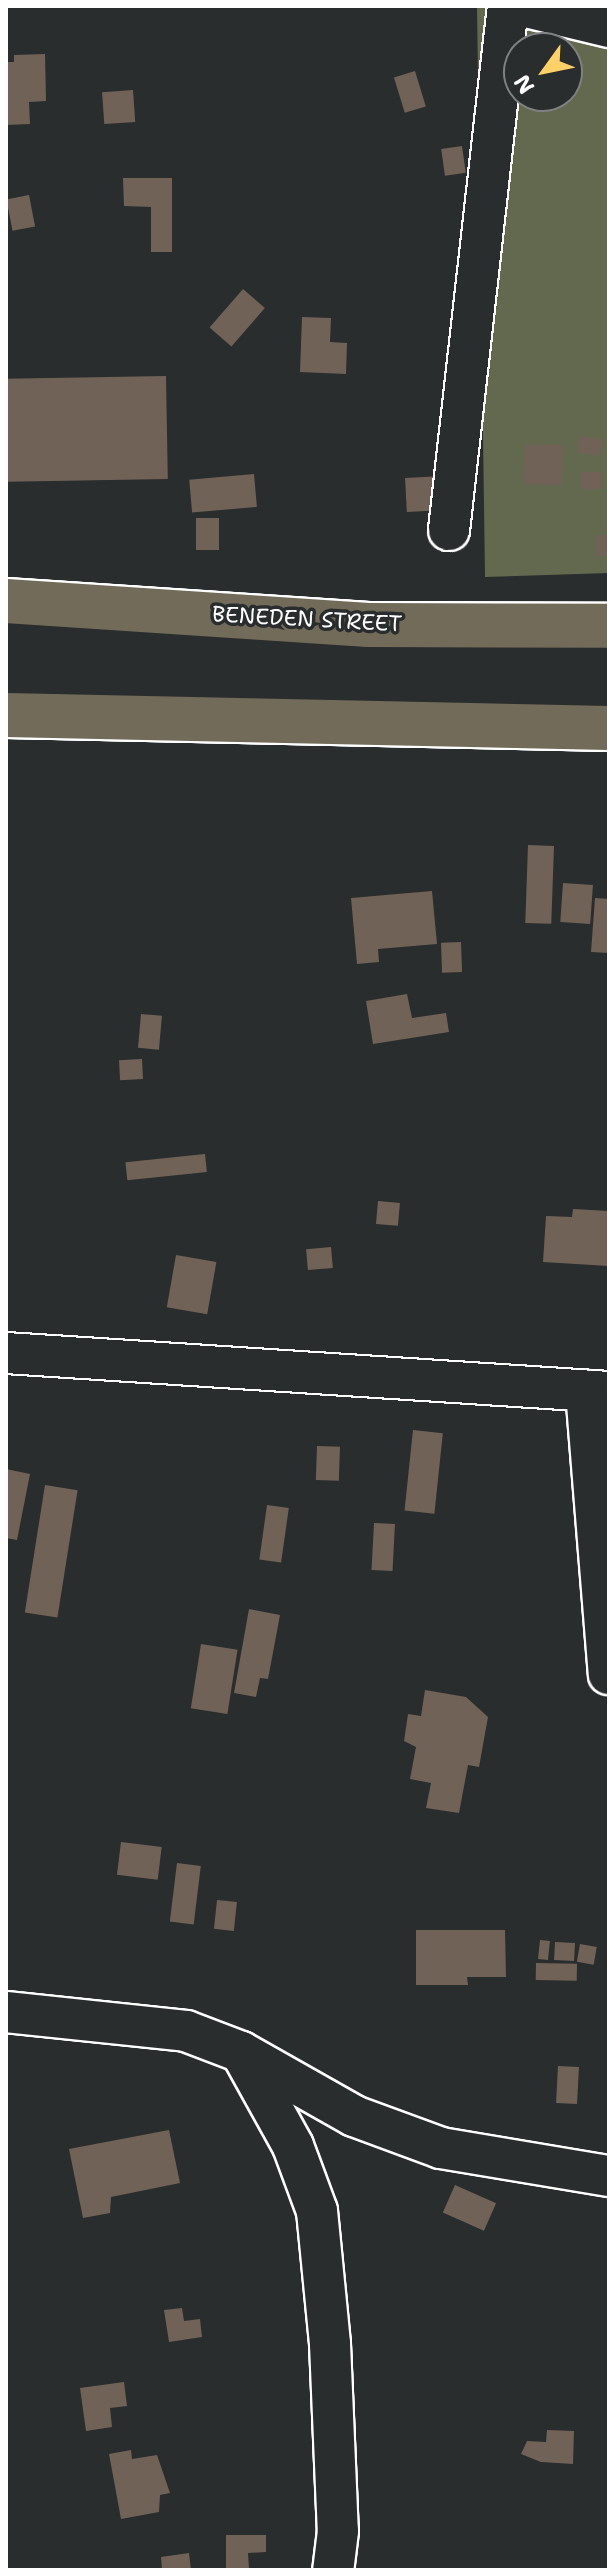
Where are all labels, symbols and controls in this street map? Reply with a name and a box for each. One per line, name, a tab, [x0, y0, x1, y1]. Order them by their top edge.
north arrow	[503, 32, 583, 112]
text: N	[507, 69, 541, 99]
street label: BENEDEN STREET	[211, 601, 403, 637]

